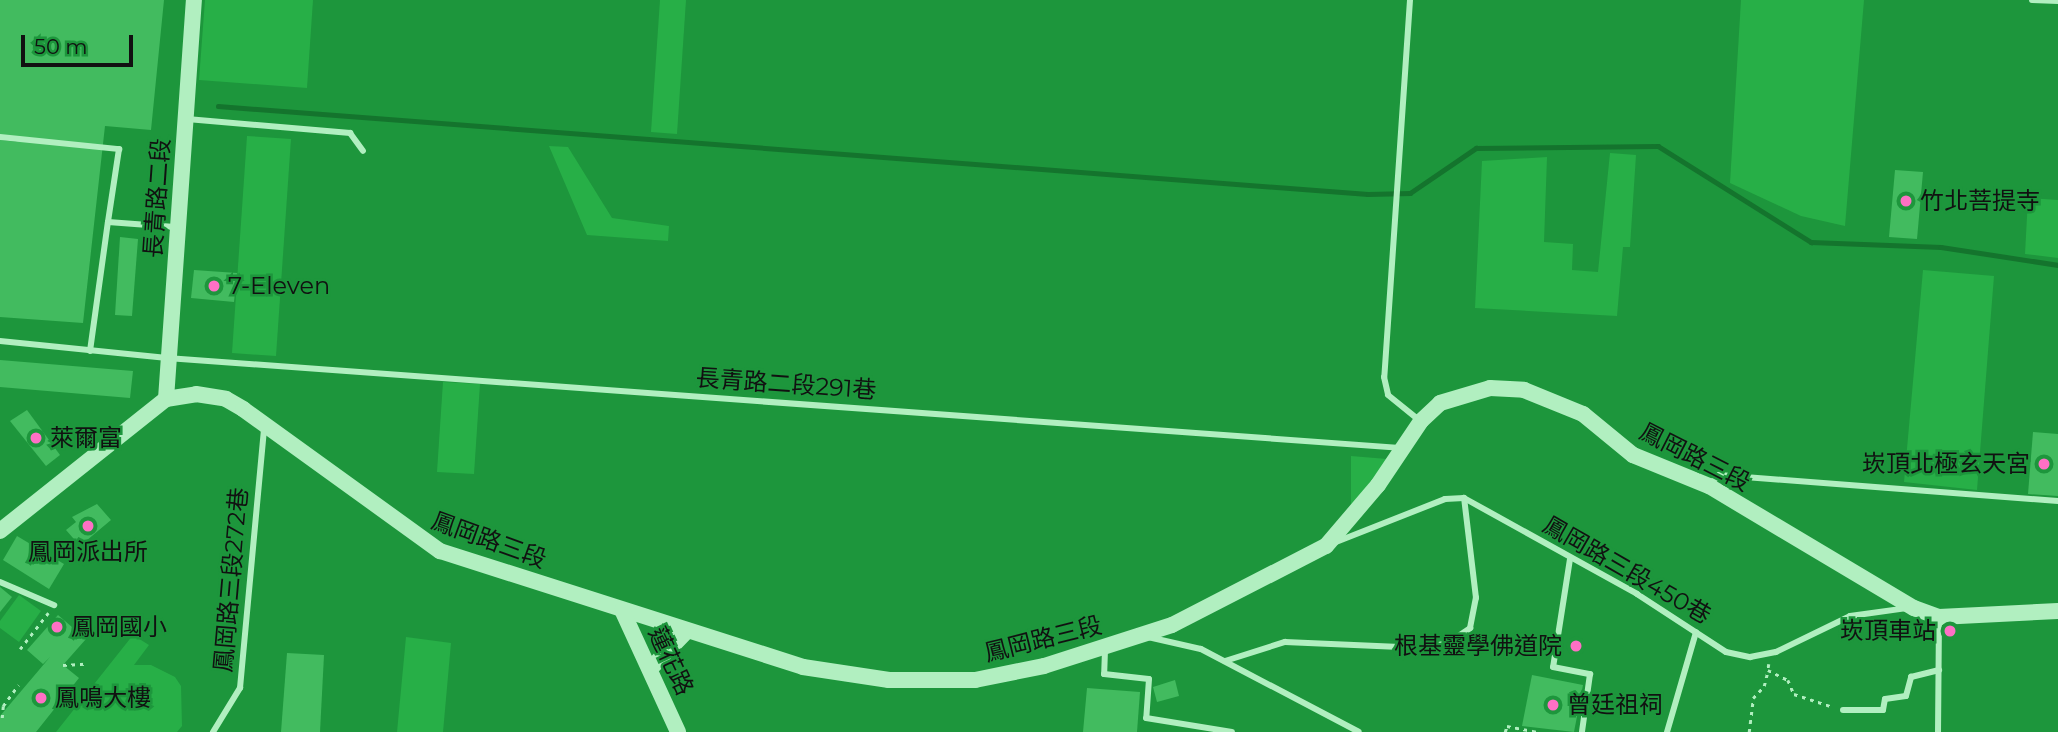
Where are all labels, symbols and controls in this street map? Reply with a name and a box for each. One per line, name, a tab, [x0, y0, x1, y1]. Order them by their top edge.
scale bar	[24, 21, 136, 65]
text: 50 m	[34, 34, 88, 59]
street label: 長青路二段	[138, 137, 176, 259]
place label: 竹北菩提寺	[1920, 187, 2040, 215]
marker: 竹北菩提寺	[1898, 193, 1914, 209]
place label: 7-Eleven	[228, 272, 330, 300]
marker: 7-Eleven	[206, 278, 222, 294]
street label: 長青路二段291巷	[695, 363, 877, 405]
street label: 鳳岡路三段	[1635, 417, 1755, 497]
place label: 萊爾富	[50, 424, 122, 452]
marker: 萊爾富	[28, 430, 44, 446]
place label: 崁頂北極玄天宮	[1862, 450, 2030, 478]
marker: 崁頂北極玄天宮	[2036, 456, 2052, 472]
street label: 鳳岡路三段272巷	[209, 486, 253, 674]
street label: 鳳岡路三段	[428, 506, 550, 574]
street label: 鳳岡路三段450巷	[1538, 510, 1716, 630]
marker: 鳳岡派出所	[80, 518, 96, 534]
place label: 鳳岡派出所	[28, 538, 148, 566]
street label: 鳳岡路三段	[981, 611, 1105, 667]
place label: 鳳岡國小	[71, 613, 167, 641]
place label: 崁頂車站	[1840, 617, 1936, 645]
marker: 鳳岡國小	[49, 619, 65, 635]
street label: 蓮花路	[643, 622, 699, 700]
marker: 崁頂車站	[1942, 623, 1958, 639]
place label: 根基靈學佛道院	[1394, 632, 1562, 660]
marker: 根基靈學佛道院	[1568, 638, 1584, 654]
place label: 鳳鳴大樓	[55, 684, 151, 712]
marker: 鳳鳴大樓	[33, 690, 49, 706]
place label: 曾廷祖祠	[1567, 691, 1663, 719]
marker: 曾廷祖祠	[1545, 697, 1561, 713]

